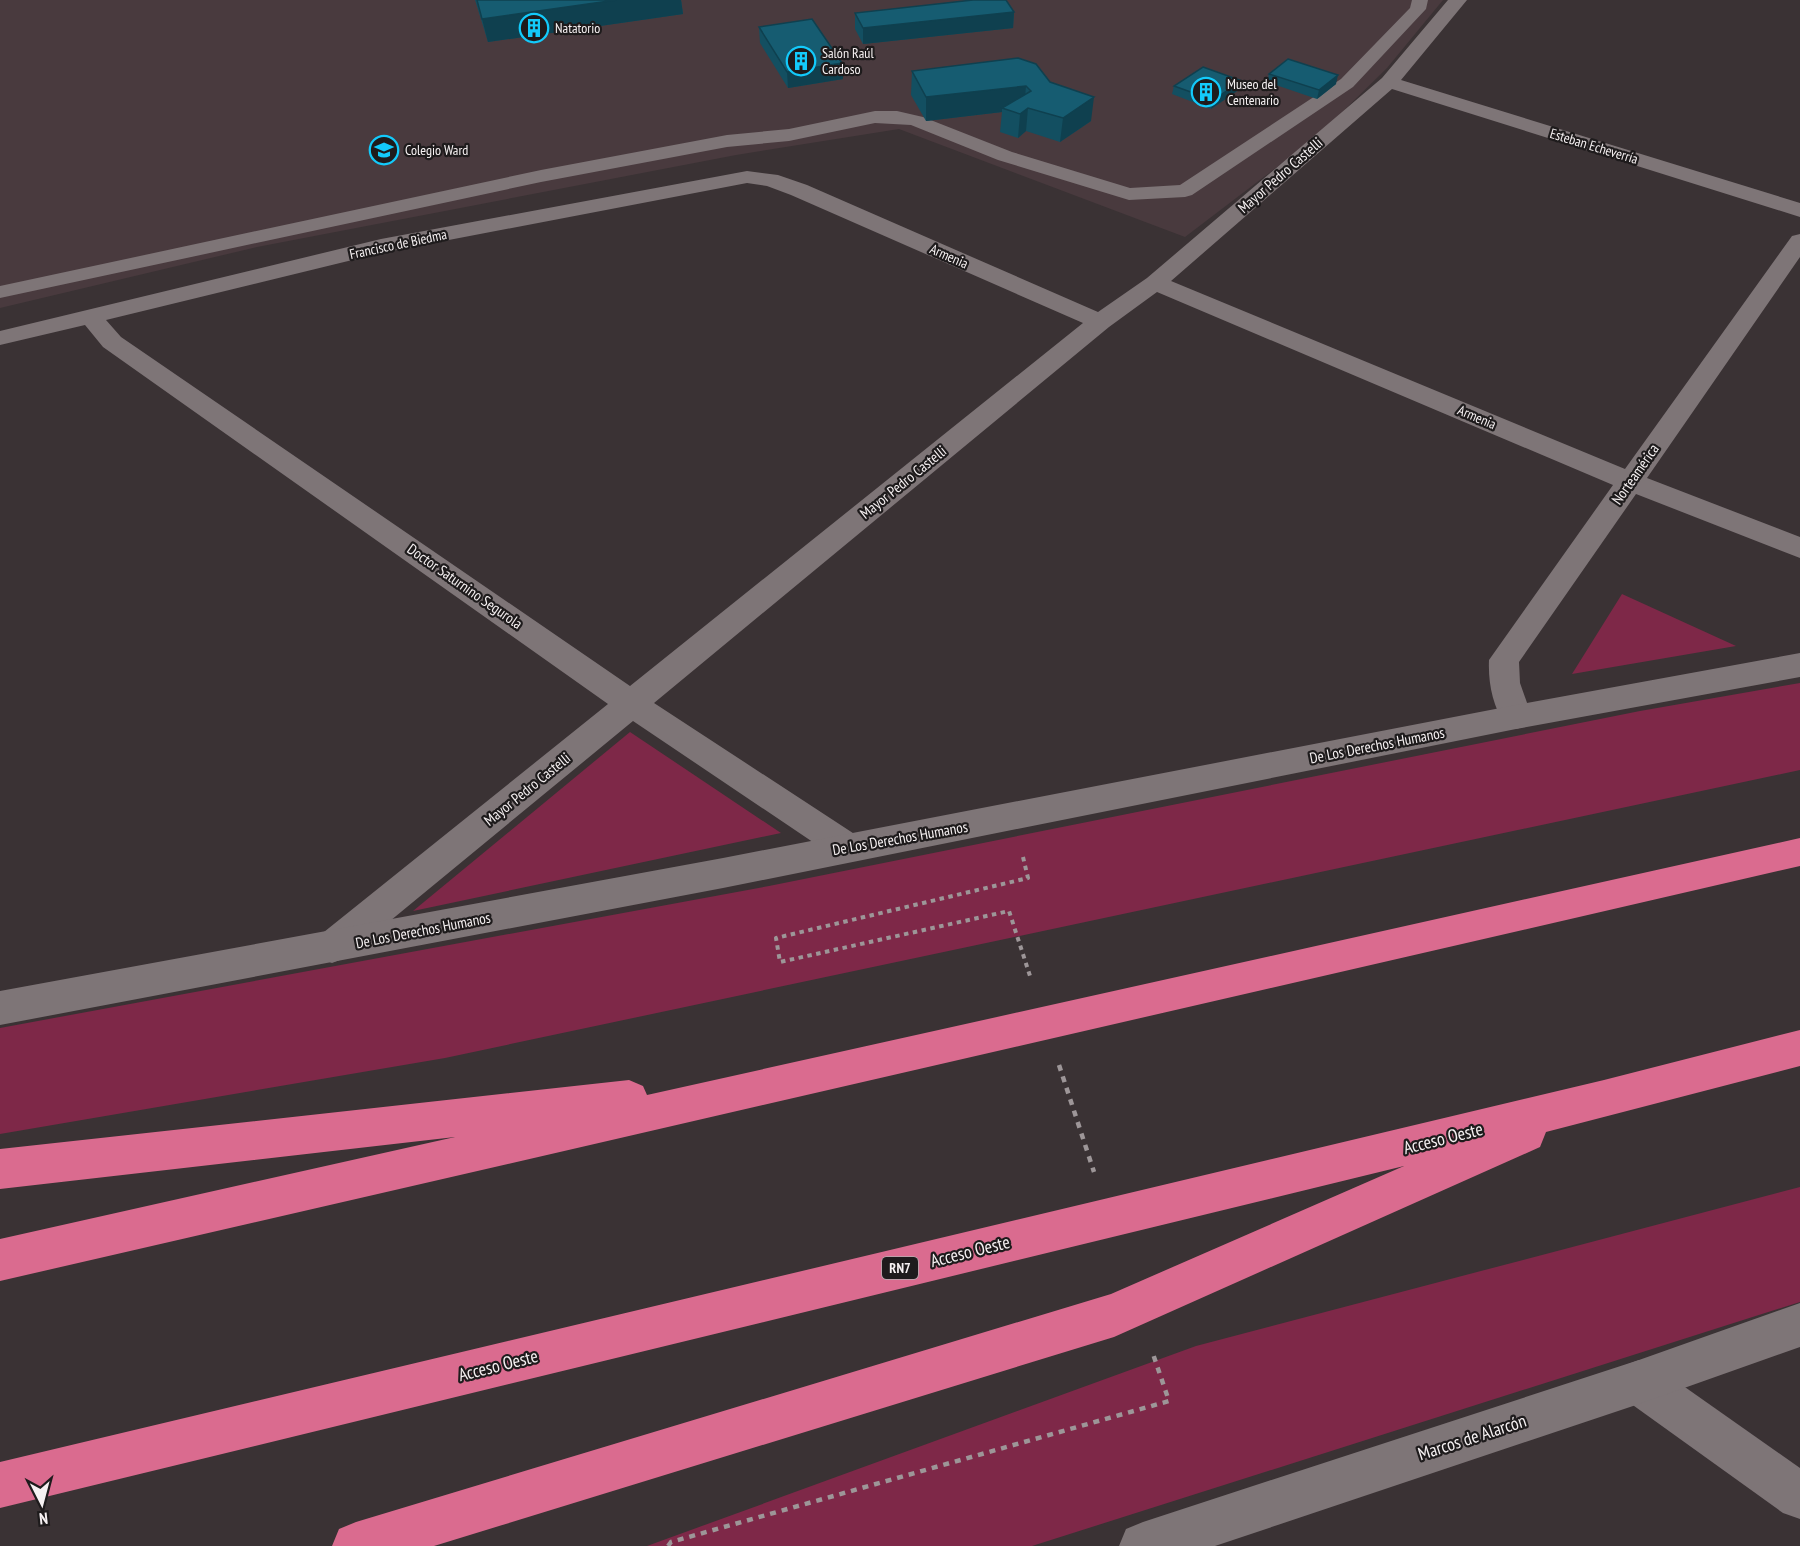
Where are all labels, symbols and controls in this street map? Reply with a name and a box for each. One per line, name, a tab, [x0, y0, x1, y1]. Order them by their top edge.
building icon: Natatorio	[518, 12, 550, 44]
place label: Natatorio	[555, 19, 600, 37]
place label: Salón Raúl Cardoso	[822, 44, 874, 78]
building icon: Salón Raúl Cardoso	[785, 45, 817, 77]
place label: Museo del Centenario	[1227, 75, 1279, 109]
building icon: Museo del Centenario	[1190, 76, 1222, 108]
street label: Esteban Echeverría	[1548, 124, 1640, 168]
street label: Mayor Pedro Castelli	[1234, 133, 1326, 217]
school or university icon: Colegio Ward	[368, 134, 400, 166]
place label: Colegio Ward	[405, 141, 468, 159]
street label: Francisco de Biedma	[348, 225, 448, 263]
street label: Armenia	[927, 240, 971, 272]
street label: Armenia	[1455, 401, 1499, 433]
street label: Norteamérica	[1607, 440, 1663, 508]
street label: Mayor Pedro Castelli	[856, 441, 950, 523]
street label: Doctor Saturnino Segurola	[404, 539, 526, 633]
street label: De Los Derechos Humanos	[1308, 723, 1446, 767]
street label: Mayor Pedro Castelli	[480, 748, 574, 830]
street label: De Los Derechos Humanos	[831, 817, 969, 859]
street label: De Los Derechos Humanos	[354, 908, 492, 952]
street label: Acceso Oeste	[1401, 1117, 1485, 1159]
street label: Acceso Oeste	[928, 1230, 1012, 1272]
road number: RN7	[882, 1257, 918, 1279]
street label: Acceso Oeste	[456, 1344, 540, 1386]
street label: Marcos de Alarcón	[1415, 1409, 1529, 1465]
north arrow	[12, 1474, 72, 1534]
text: N	[38, 1509, 49, 1529]

